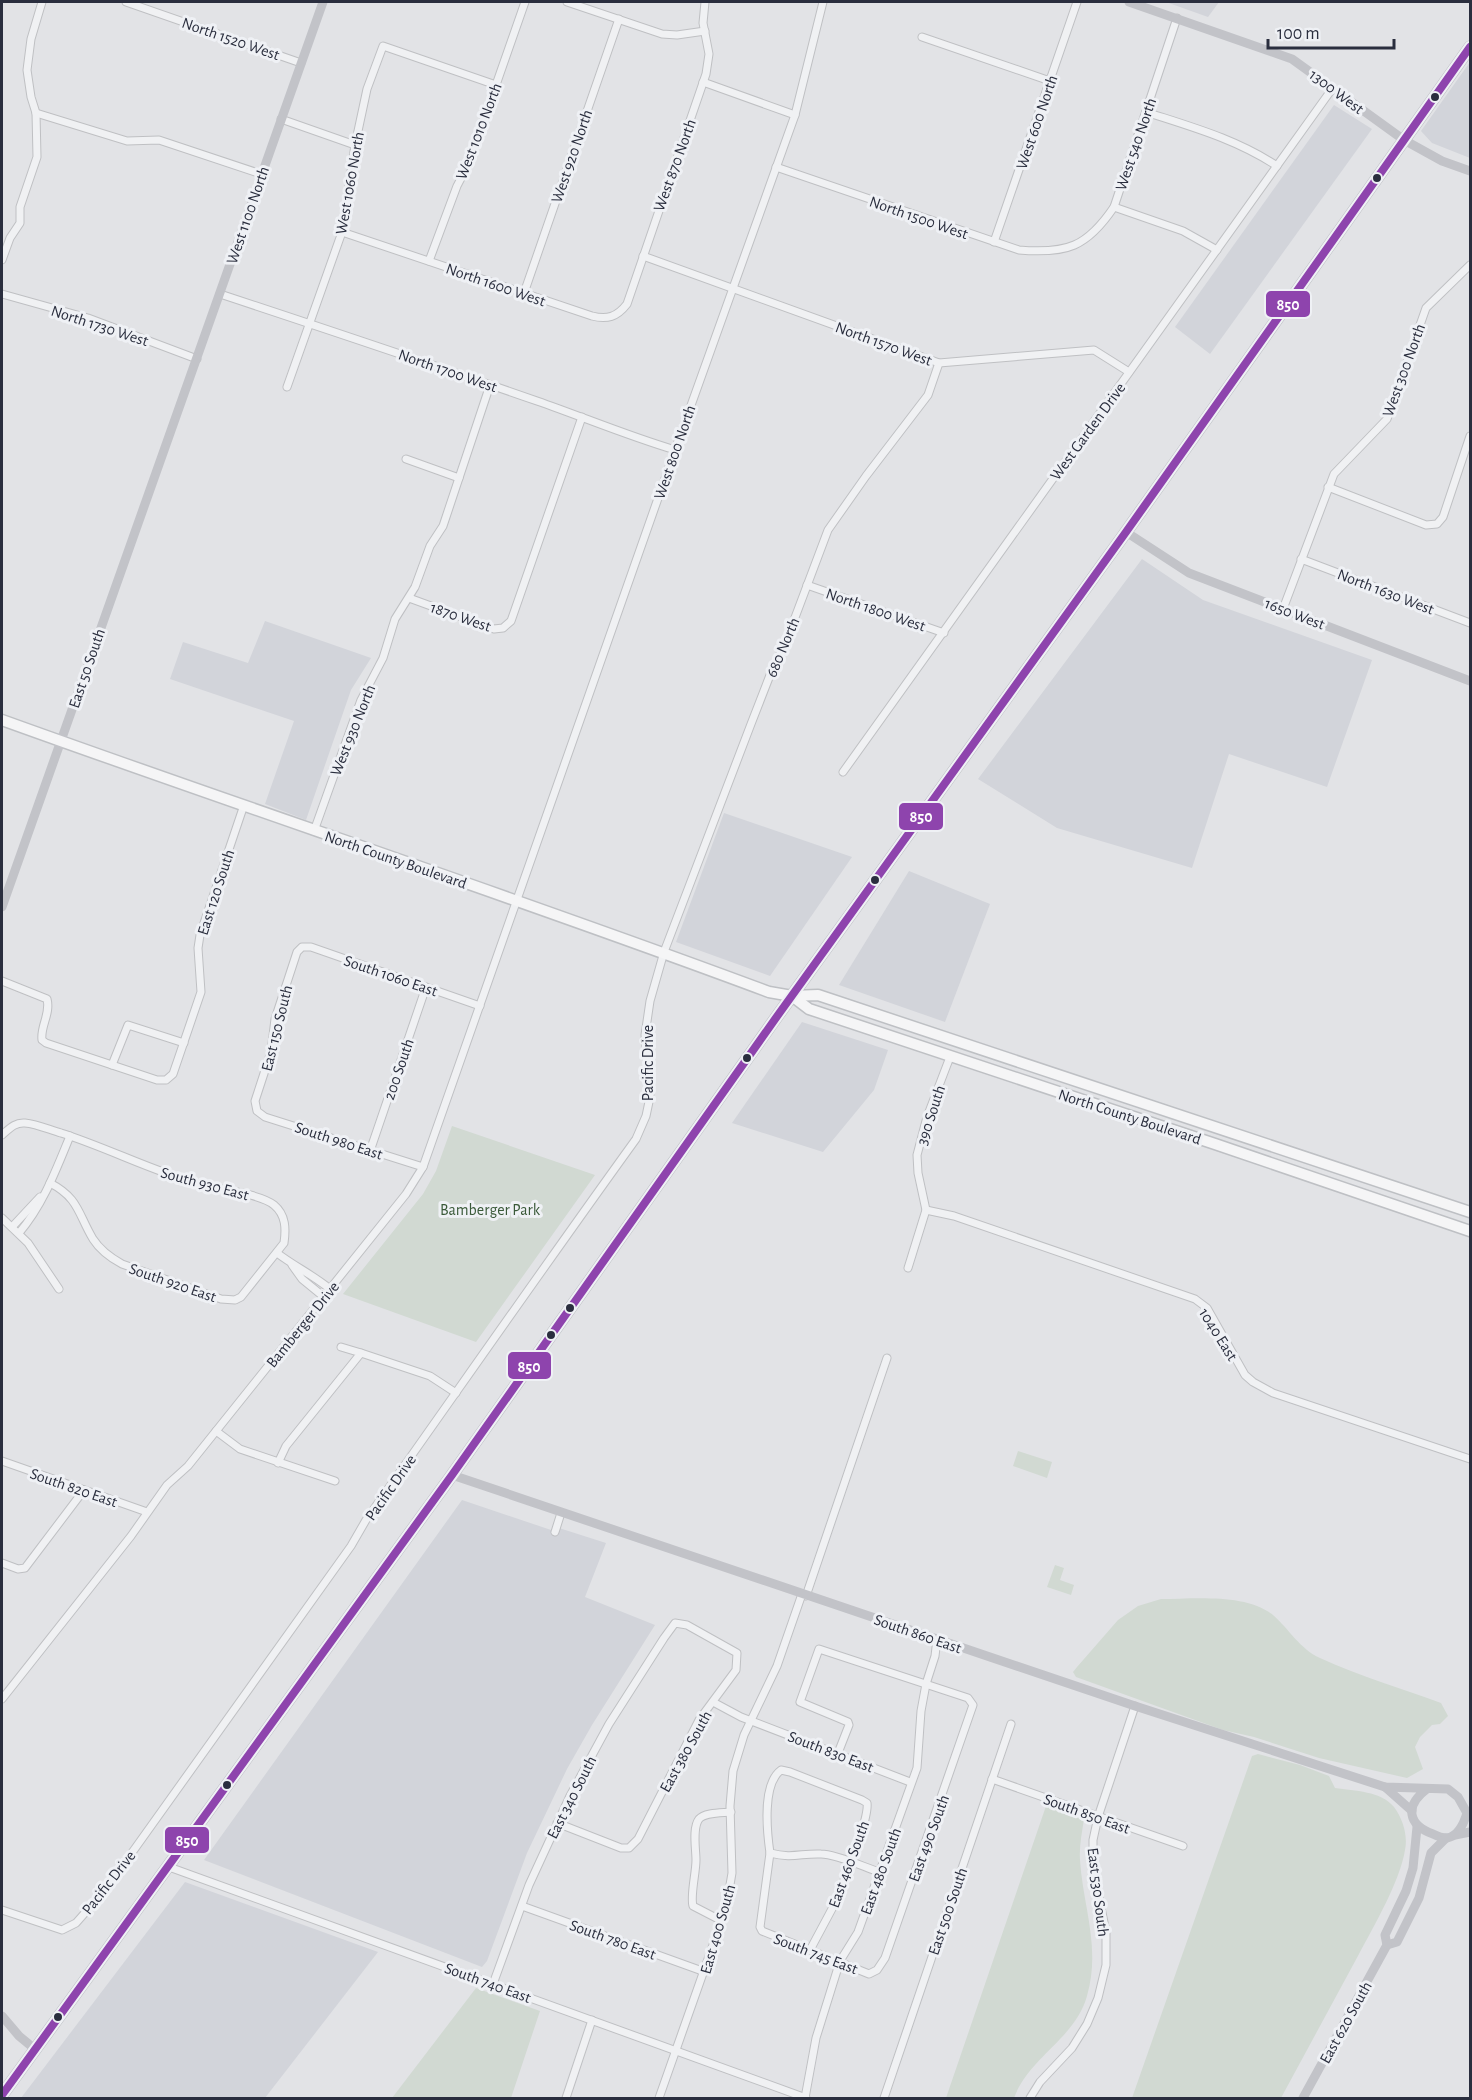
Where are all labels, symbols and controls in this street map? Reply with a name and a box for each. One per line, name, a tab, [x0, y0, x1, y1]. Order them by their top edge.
scale bar	[1268, 12, 1394, 50]
street label: North 1520 West	[180, 15, 282, 63]
text: 100 m	[1277, 25, 1320, 43]
street label: 1300 West	[1306, 66, 1367, 117]
street label: West 600 North	[1013, 73, 1061, 172]
street label: West 1010 North	[453, 81, 505, 182]
unlabelled marker	[1429, 91, 1441, 103]
street label: West 540 North	[1113, 96, 1159, 193]
street label: West 920 North	[549, 108, 595, 205]
street label: West 870 North	[651, 117, 699, 214]
street label: West 1060 North	[333, 131, 367, 236]
street label: West 1100 North	[224, 164, 272, 266]
unlabelled marker	[1371, 172, 1383, 184]
street label: North 1500 West	[867, 194, 970, 242]
street label: North 1600 West	[444, 260, 547, 309]
line badge: 850	[1265, 290, 1311, 318]
text: 850	[1276, 297, 1300, 313]
street label: North 1730 West	[49, 303, 150, 349]
street label: North 1570 West	[833, 319, 934, 369]
street label: West 300 North	[1380, 322, 1428, 419]
street label: North 1700 West	[396, 347, 499, 395]
street label: West Garden Drive	[1047, 380, 1128, 483]
street label: West 800 North	[651, 403, 699, 502]
street label: North 1630 West	[1335, 566, 1436, 618]
street label: North 1800 West	[824, 585, 928, 634]
street label: 1650 West	[1262, 595, 1327, 633]
street label: 1870 West	[428, 599, 493, 635]
street label: 680 North	[763, 615, 803, 680]
street label: East 50 South	[66, 627, 108, 710]
street label: West 930 North	[327, 683, 378, 778]
line badge: 850	[898, 802, 944, 831]
text: 850	[909, 809, 933, 825]
street label: North County Boulevard	[322, 828, 469, 893]
street label: East 120 South	[195, 848, 237, 937]
unlabelled marker	[869, 874, 881, 886]
street label: South 1060 East	[342, 952, 439, 999]
street label: East 150 South	[259, 983, 295, 1073]
street label: Pacific Drive	[640, 1025, 656, 1101]
street label: 200 South	[381, 1037, 417, 1102]
unlabelled marker	[741, 1052, 753, 1064]
street label: 390 South	[914, 1083, 948, 1147]
street label: North County Boulevard	[1056, 1086, 1203, 1149]
street label: South 980 East	[293, 1119, 385, 1163]
street label: South 930 East	[159, 1165, 250, 1203]
park label: Bamberger Park	[440, 1202, 541, 1218]
street label: South 920 East	[127, 1261, 218, 1305]
street label: Bamberger Drive	[263, 1279, 342, 1371]
unlabelled marker	[564, 1302, 576, 1314]
street label: 1040 East	[1196, 1305, 1240, 1364]
unlabelled marker	[545, 1329, 557, 1341]
line badge: 850	[507, 1351, 552, 1380]
text: 850	[517, 1359, 541, 1375]
street label: Pacific Drive	[362, 1452, 419, 1523]
street label: South 820 East	[28, 1466, 119, 1510]
street label: South 860 East	[872, 1612, 963, 1656]
street label: East 380 South	[657, 1708, 715, 1795]
street label: South 830 East	[786, 1728, 876, 1776]
street label: East 340 South	[544, 1754, 600, 1841]
unlabelled marker	[221, 1779, 233, 1791]
street label: South 850 East	[1041, 1791, 1132, 1837]
street label: East 490 South	[906, 1793, 952, 1884]
street label: East 460 South	[826, 1819, 872, 1910]
line badge: 850	[164, 1826, 210, 1854]
street label: East 480 South	[858, 1826, 904, 1917]
text: 850	[175, 1833, 199, 1849]
street label: East 530 South	[1085, 1847, 1111, 1938]
street label: Pacific Drive	[79, 1848, 139, 1918]
street label: East 500 South	[926, 1866, 970, 1957]
street label: East 400 South	[698, 1883, 738, 1976]
street label: South 780 East	[567, 1917, 658, 1963]
street label: South 745 East	[771, 1931, 860, 1977]
street label: South 740 East	[442, 1960, 533, 2006]
street label: East 620 South	[1317, 1979, 1375, 2066]
unlabelled marker	[52, 2011, 64, 2023]

